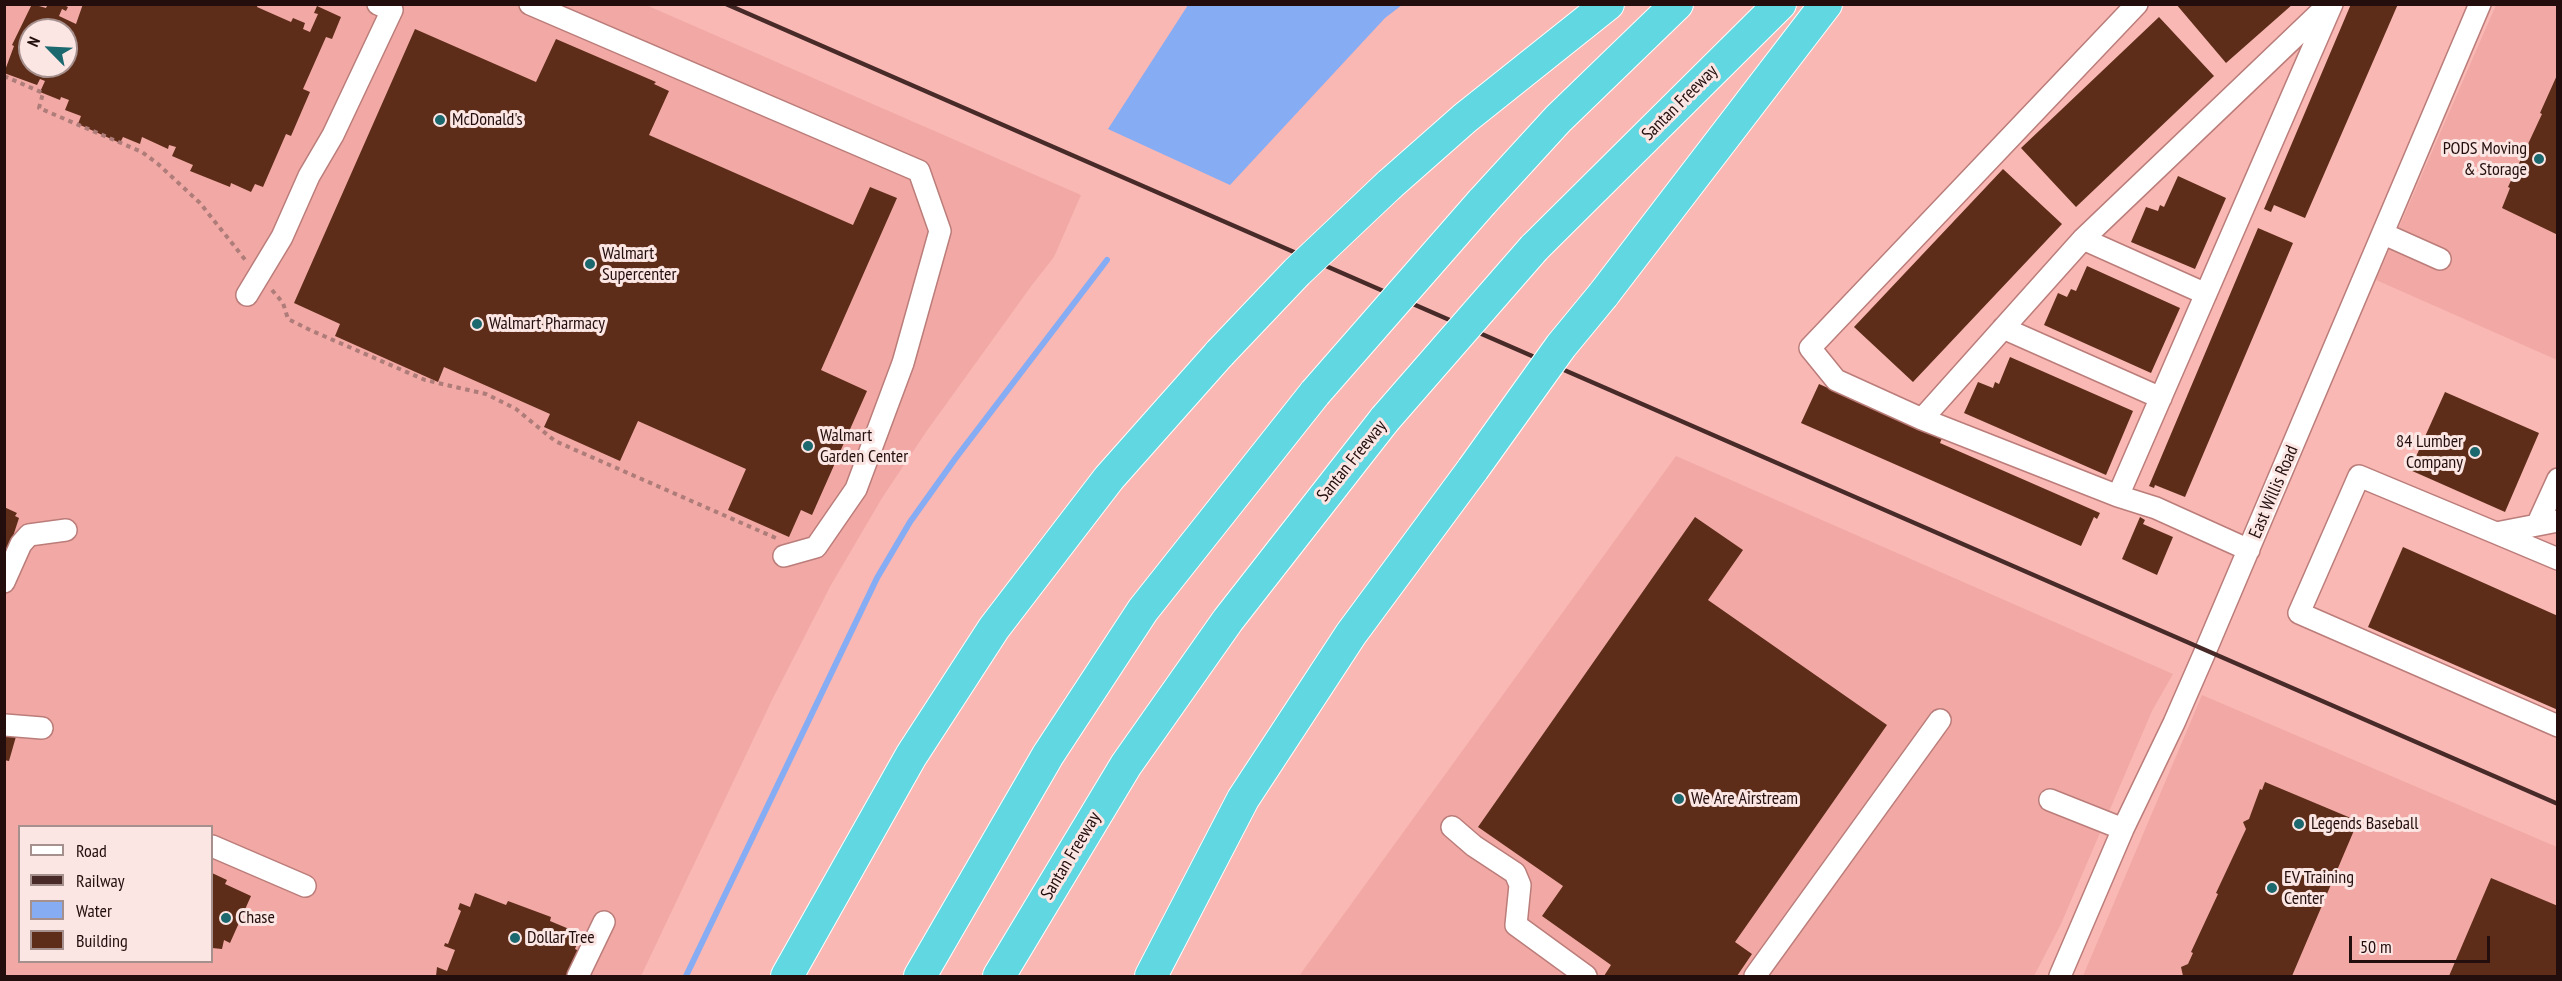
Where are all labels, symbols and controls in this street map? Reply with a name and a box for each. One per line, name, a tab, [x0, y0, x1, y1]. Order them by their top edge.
north arrow	[18, 18, 78, 78]
text: N	[22, 33, 44, 50]
street label: Santan Freeway	[1638, 61, 1722, 145]
place label: McDonald's	[452, 109, 523, 131]
marker: McDonald's	[433, 113, 447, 127]
place label: PODS Moving & Storage	[2443, 138, 2527, 180]
marker: PODS Moving & Storage	[2532, 152, 2546, 166]
place label: Walmart Supercenter	[602, 243, 676, 286]
marker: Walmart Supercenter	[583, 257, 597, 271]
place label: Walmart Pharmacy	[489, 313, 605, 335]
marker: Walmart Pharmacy	[470, 317, 484, 331]
street label: Santan Freeway	[1313, 416, 1391, 506]
place label: Walmart Garden Center	[820, 425, 908, 468]
place label: 84 Lumber Company	[2396, 431, 2463, 474]
marker: Walmart Garden Center	[801, 439, 815, 453]
street label: East Willis Road	[2245, 442, 2303, 542]
marker: 84 Lumber Company	[2468, 445, 2482, 459]
place label: We Are Airstream	[1691, 788, 1798, 810]
marker: We Are Airstream	[1672, 792, 1686, 806]
street label: Santan Freeway	[1036, 808, 1106, 904]
place label: Legends Baseball	[2311, 813, 2418, 835]
marker: Legends Baseball	[2292, 817, 2306, 831]
legend	[18, 825, 213, 963]
text: Road	[76, 839, 107, 862]
place label: EV Training Center	[2284, 867, 2354, 910]
text: Railway	[76, 869, 125, 892]
marker: EV Training Center	[2265, 881, 2279, 895]
text: Water	[76, 899, 112, 922]
place label: Chase	[238, 907, 275, 929]
marker: Chase	[219, 911, 233, 925]
scale bar	[2352, 924, 2493, 962]
place label: Dollar Tree	[527, 927, 595, 949]
text: Building	[76, 929, 128, 952]
marker: Dollar Tree	[508, 931, 522, 945]
text: 50 m	[2360, 935, 2392, 958]

